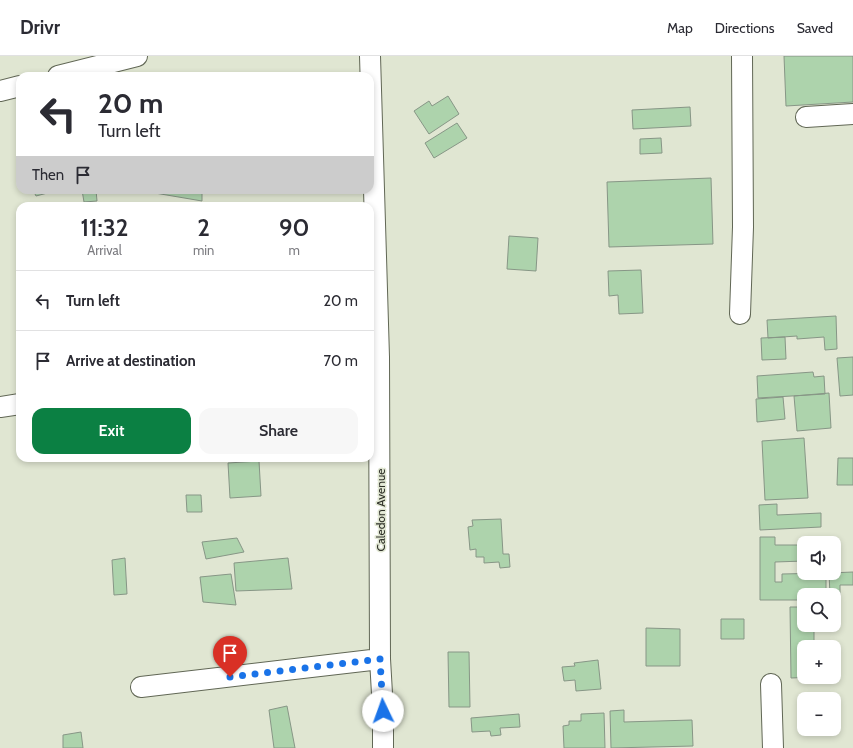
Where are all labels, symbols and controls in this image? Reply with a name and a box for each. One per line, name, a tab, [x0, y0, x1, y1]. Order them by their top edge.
text: Drivr	[20, 16, 60, 39]
text: Map	[667, 19, 693, 37]
text: Directions	[715, 19, 775, 37]
text: Saved	[797, 19, 833, 37]
text: 20 m	[98, 86, 163, 120]
icon: left	[32, 88, 84, 140]
text: Turn left	[98, 120, 161, 142]
icon: arrive	[72, 164, 94, 186]
text: Then	[32, 166, 64, 184]
text: 11:32	[81, 213, 128, 242]
text: 2	[197, 213, 210, 242]
text: 90	[279, 213, 309, 242]
text: Arrival	[87, 242, 122, 258]
text: min	[193, 242, 214, 258]
text: m	[288, 242, 300, 258]
icon: left	[32, 290, 54, 312]
text: Turn left	[66, 292, 120, 310]
text: 20 m	[323, 292, 358, 310]
icon: arrive	[32, 350, 54, 372]
text: Arrive at destination	[66, 352, 196, 370]
text: 70 m	[324, 352, 358, 370]
button: Exit	[32, 408, 191, 454]
button: Share	[199, 408, 358, 454]
street label: Caledon Avenue	[373, 469, 388, 551]
map controls	[797, 536, 841, 736]
button: sound	[797, 536, 841, 580]
button: search	[797, 588, 841, 632]
pin	[213, 636, 247, 677]
button: +	[797, 640, 841, 684]
icon: arrive	[219, 642, 241, 664]
position arrow	[362, 690, 404, 732]
button: −	[797, 692, 841, 736]

